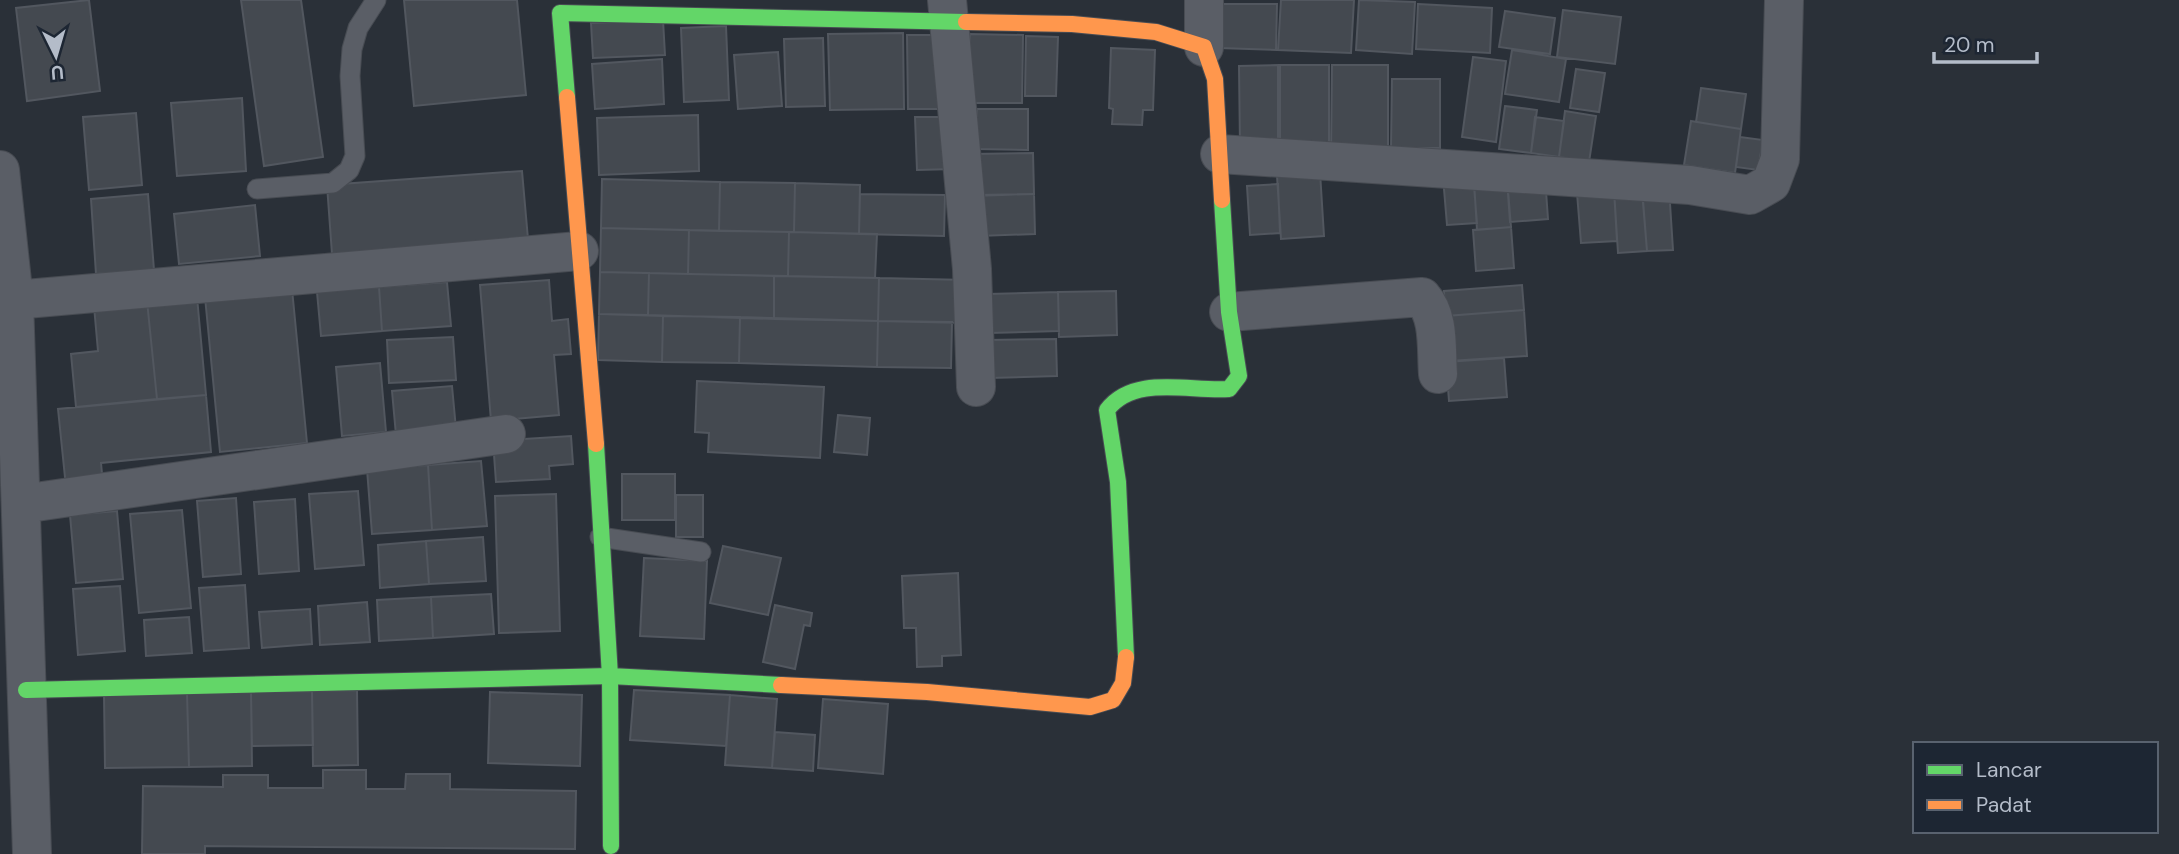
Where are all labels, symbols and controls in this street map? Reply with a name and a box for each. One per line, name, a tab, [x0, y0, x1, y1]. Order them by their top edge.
north arrow	[21, 21, 91, 91]
scale bar	[1934, 21, 2037, 65]
text: 20 m	[1944, 31, 1995, 59]
text: U	[50, 59, 65, 85]
legend	[1913, 742, 2158, 833]
text: Lancar	[1976, 756, 2042, 784]
text: Padat	[1976, 791, 2032, 819]

